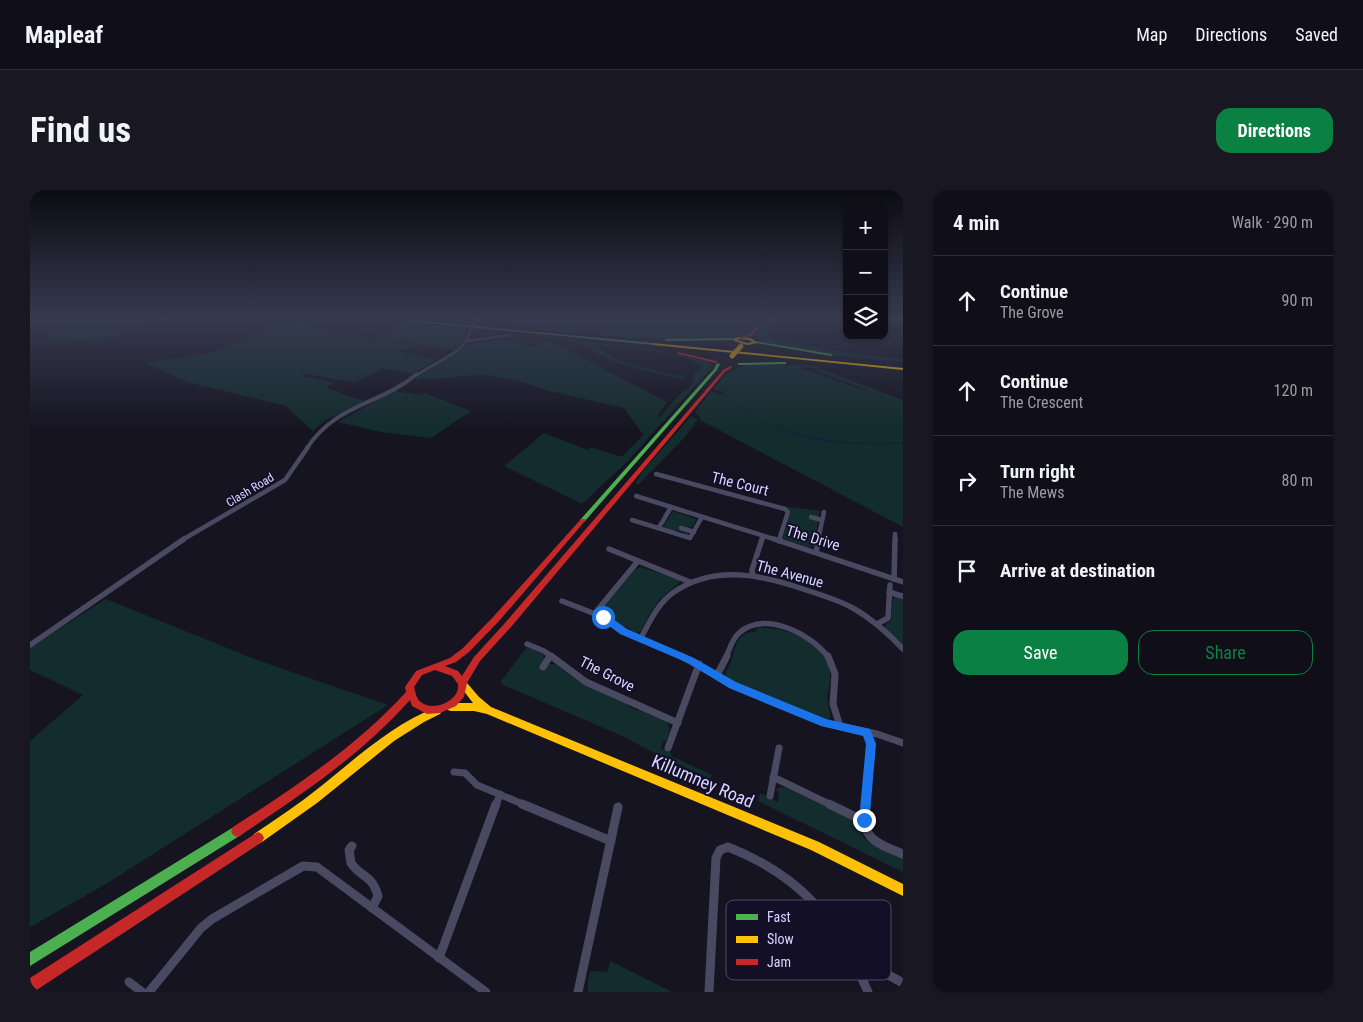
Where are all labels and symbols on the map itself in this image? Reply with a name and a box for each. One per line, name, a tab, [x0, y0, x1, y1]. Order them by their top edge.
street label: The Court	[710, 468, 770, 500]
street label: Clash Road	[223, 470, 277, 510]
street label: The Drive	[784, 521, 842, 555]
street label: The Avenue	[754, 556, 826, 592]
route start	[592, 606, 615, 629]
street label: The Grove	[576, 652, 638, 696]
street label: Killumney Road	[649, 750, 757, 812]
route end	[853, 809, 876, 832]
legend	[726, 900, 891, 980]
text: Fast	[767, 909, 791, 925]
text: Slow	[767, 931, 794, 947]
text: Jam	[767, 954, 791, 970]

